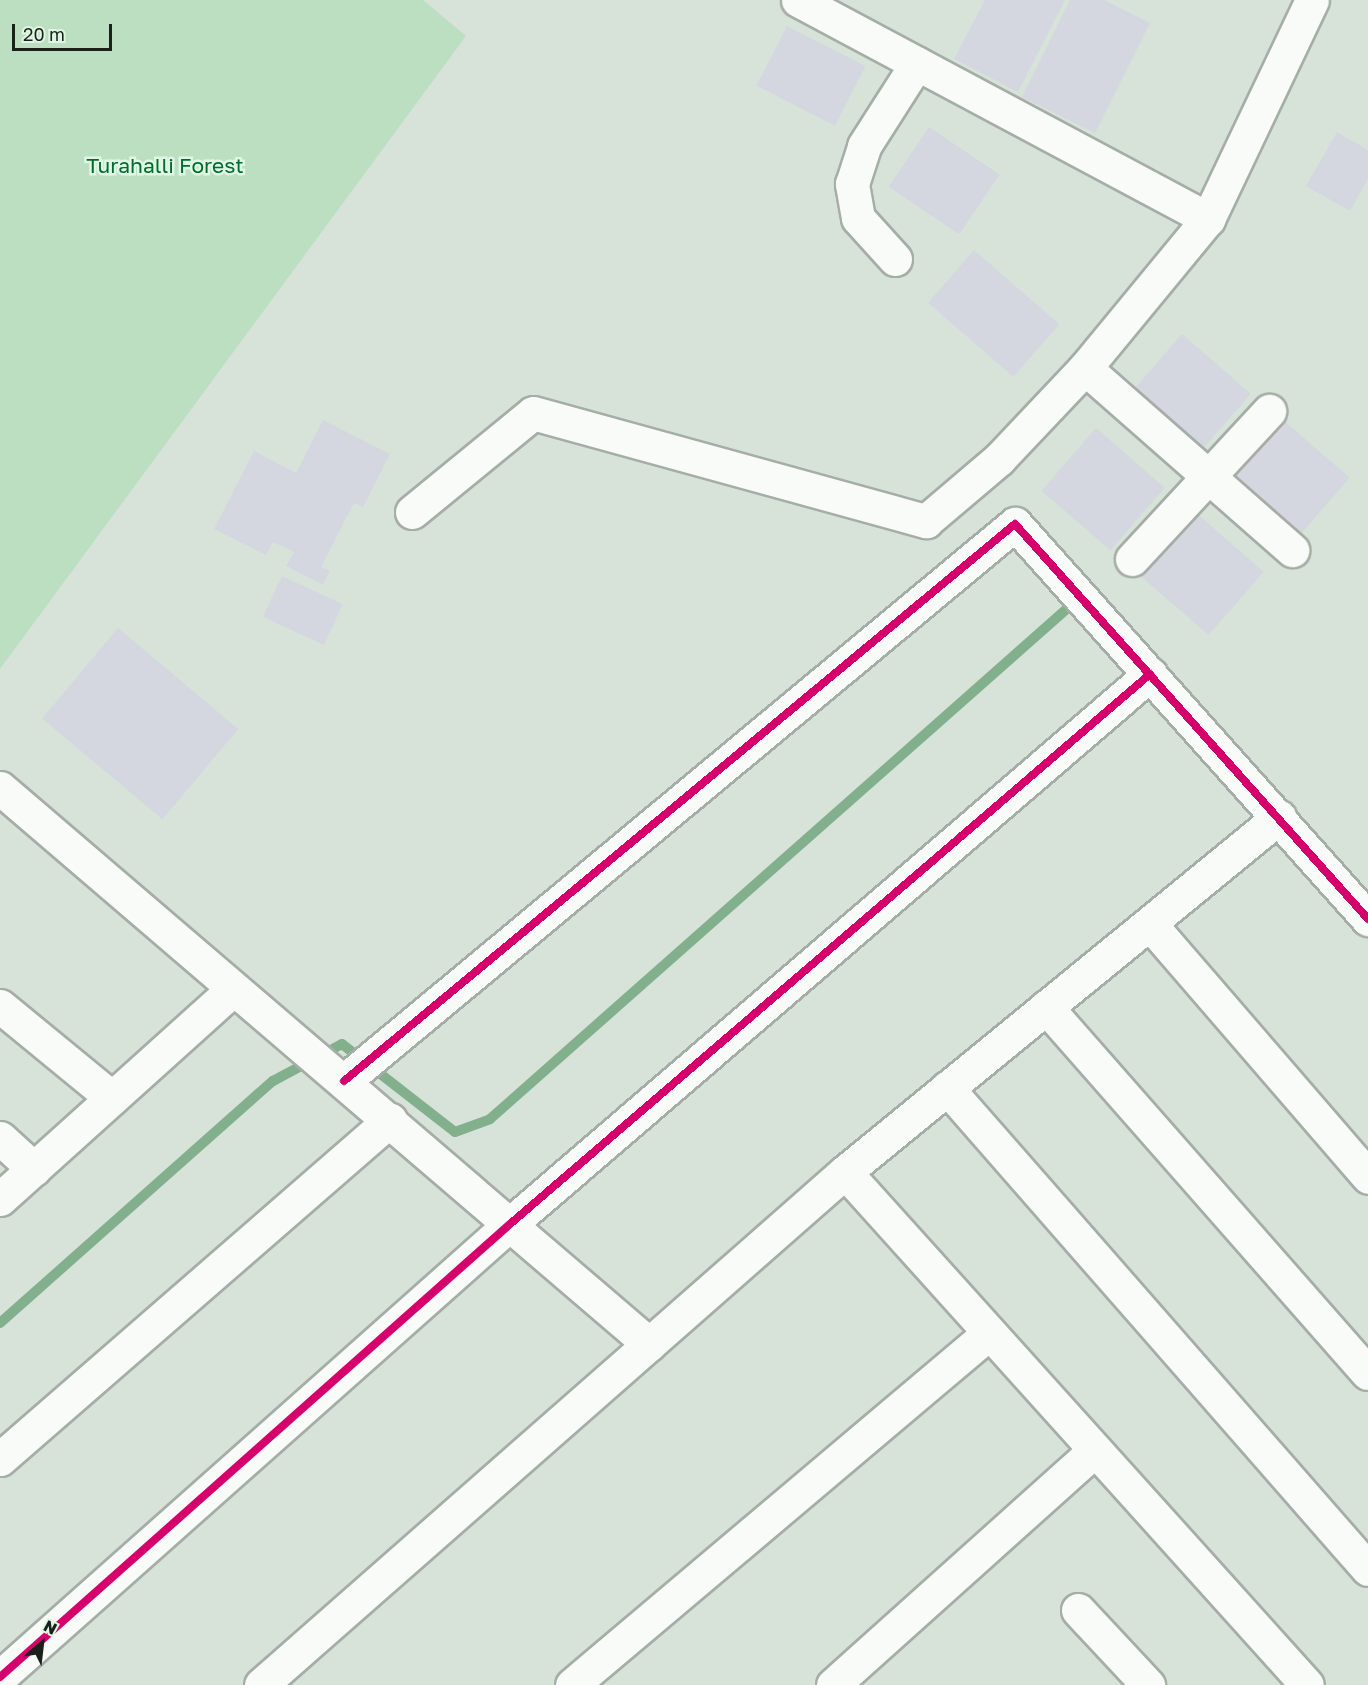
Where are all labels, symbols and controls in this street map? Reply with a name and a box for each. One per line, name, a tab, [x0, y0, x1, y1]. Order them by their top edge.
scale bar	[15, 12, 116, 50]
text: 20 m	[23, 23, 65, 45]
park label: Turahalli Forest	[86, 152, 244, 178]
north arrow	[12, 1613, 72, 1673]
text: N	[40, 1615, 61, 1639]

